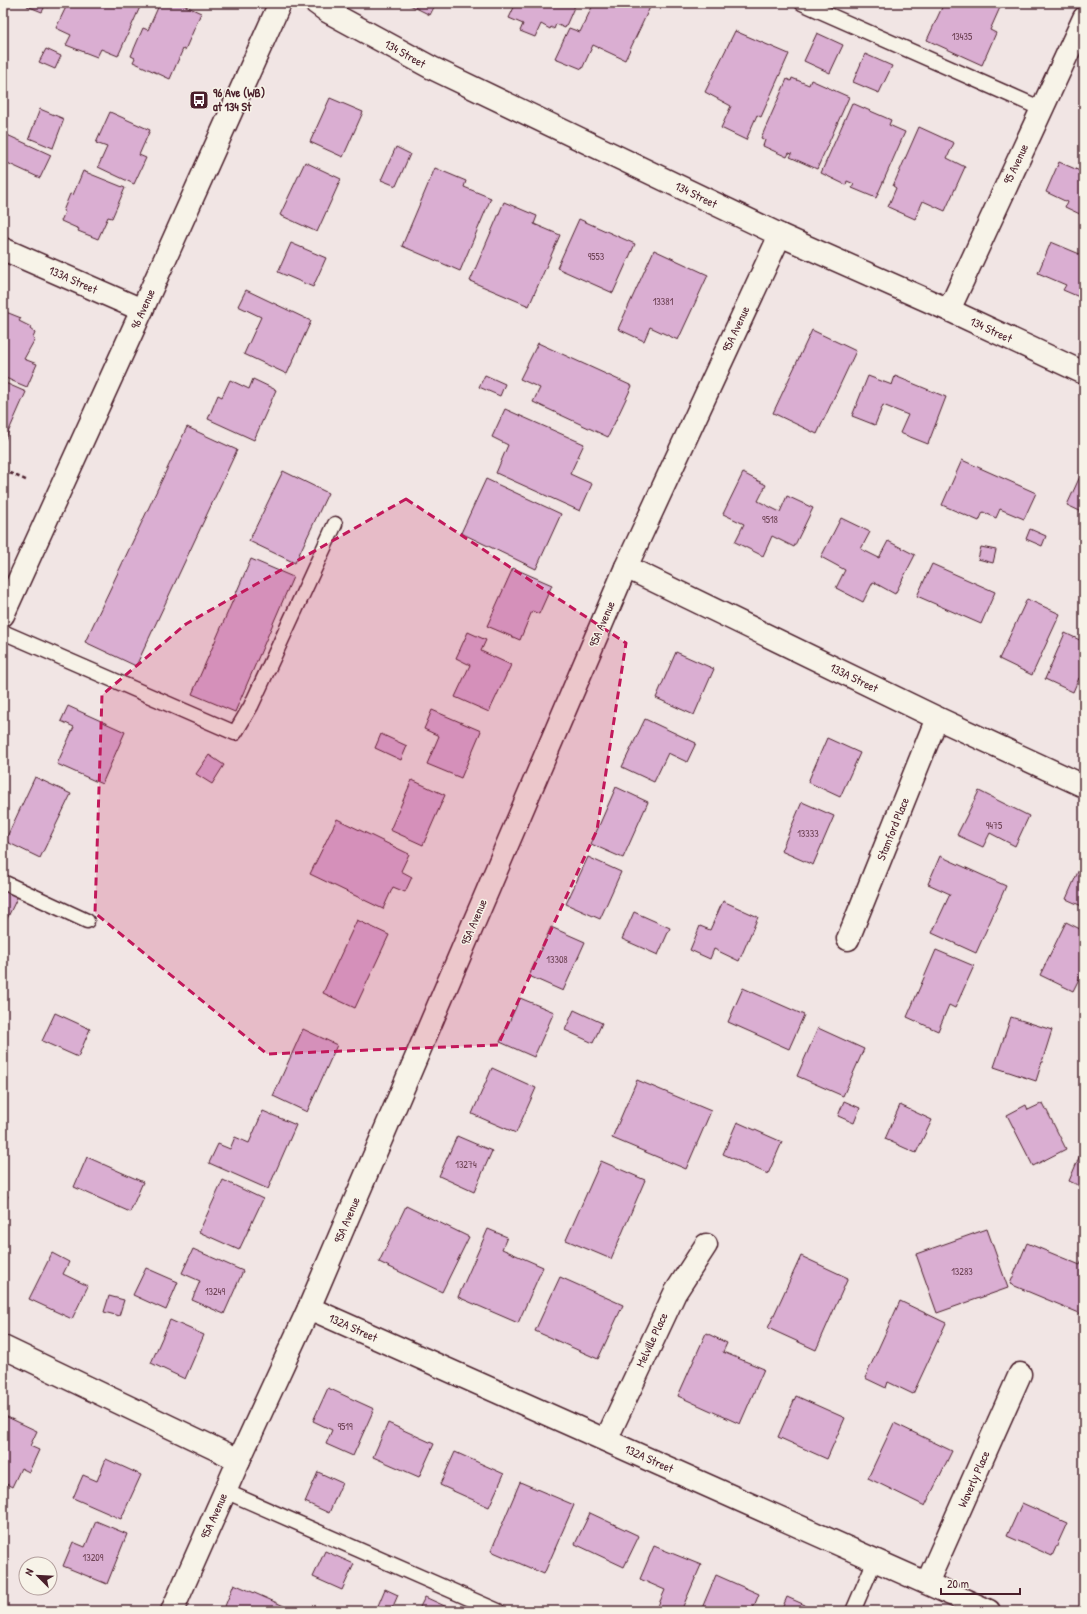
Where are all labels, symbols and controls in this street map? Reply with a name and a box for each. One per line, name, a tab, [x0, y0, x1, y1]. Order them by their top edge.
house number: 13435	[952, 30, 973, 43]
street label: 134 Street	[381, 35, 430, 72]
place label: 96 Ave (WB) at 134 St	[213, 84, 265, 115]
bus stop icon: 96 Ave (WB) at 134 St	[188, 89, 210, 111]
street label: 95 Avenue	[999, 141, 1032, 187]
street label: 134 Street	[672, 177, 721, 212]
house number: 9553	[588, 250, 605, 263]
street label: 133A Street	[46, 261, 101, 298]
street label: 96 Avenue	[126, 286, 159, 332]
house number: 13381	[653, 295, 674, 308]
street label: 95A Avenue	[718, 303, 754, 354]
street label: 134 Street	[967, 312, 1016, 347]
house number: 9518	[762, 513, 778, 526]
street label: 95A Avenue	[584, 598, 619, 649]
street label: 133A Street	[827, 659, 882, 697]
street label: Stamford Place	[872, 794, 913, 863]
house number: 9475	[986, 819, 1003, 832]
house number: 13333	[797, 827, 819, 840]
street label: 95A Avenue	[456, 896, 491, 947]
house number: 13308	[546, 953, 568, 966]
house number: 13274	[455, 1158, 477, 1171]
street label: 95A Avenue	[329, 1194, 364, 1245]
house number: 13283	[951, 1265, 973, 1278]
house number: 13249	[205, 1285, 225, 1298]
street label: 132A Street	[326, 1309, 381, 1346]
street label: Melville Place	[632, 1310, 672, 1370]
house number: 9519	[337, 1420, 353, 1433]
street label: 132A Street	[622, 1440, 677, 1477]
street label: Waverly Place	[953, 1448, 994, 1510]
street label: 95A Avenue	[196, 1490, 231, 1541]
house number: 13209	[83, 1551, 104, 1564]
north arrow	[18, 1556, 58, 1596]
text: N	[21, 1566, 37, 1577]
scale bar	[941, 1570, 1020, 1596]
text: 20 m	[947, 1575, 969, 1592]

